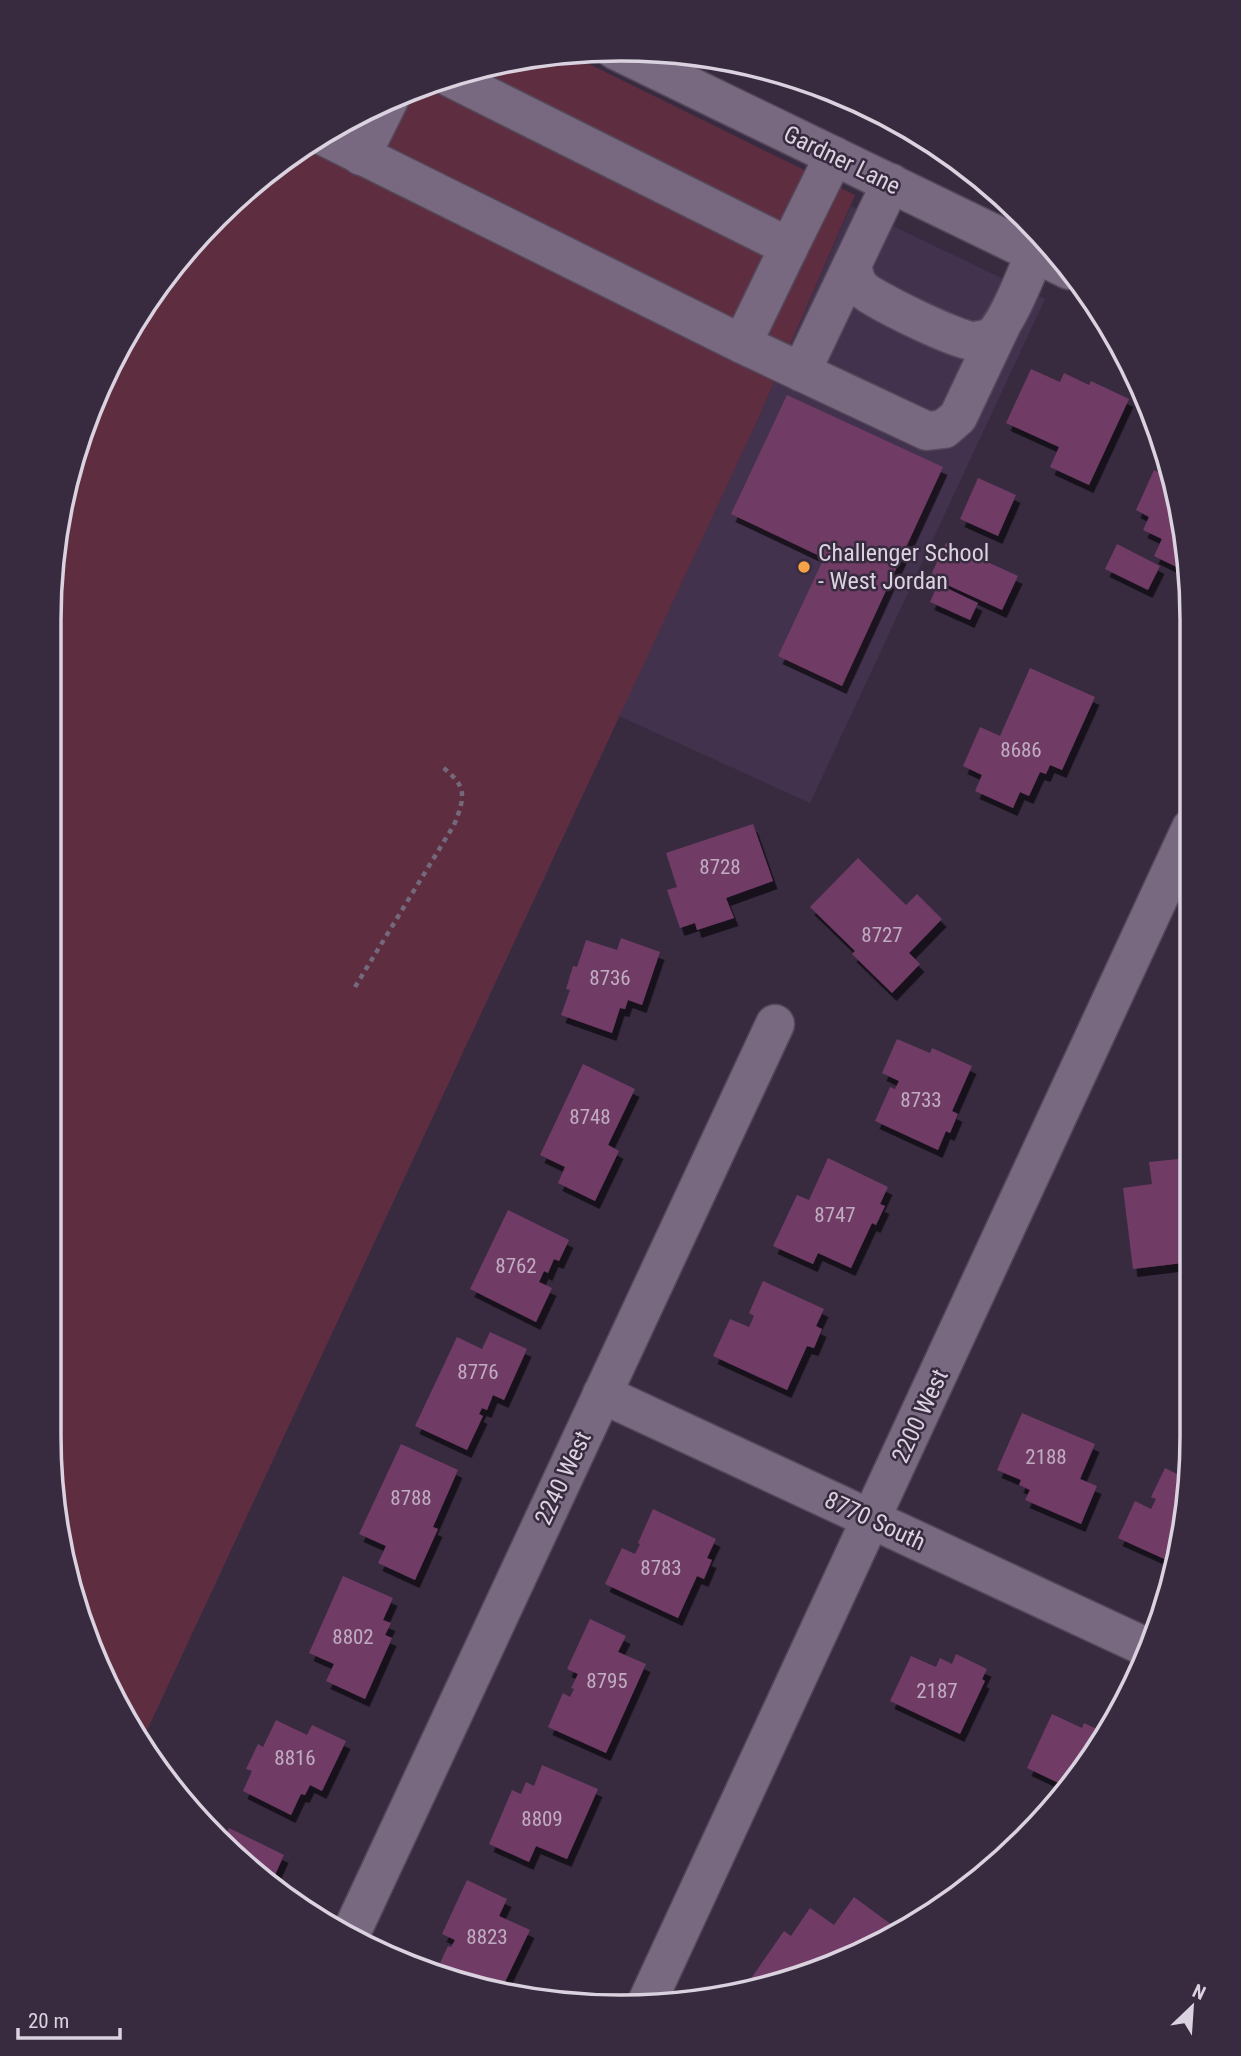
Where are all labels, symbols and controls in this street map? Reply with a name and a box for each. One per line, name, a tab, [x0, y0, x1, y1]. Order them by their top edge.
street label: Gardner Lane	[779, 120, 905, 200]
place label: Challenger School - West Jordan	[818, 539, 989, 595]
marker: Challenger School - West Jordan	[796, 559, 812, 575]
house number: 8686	[1000, 738, 1042, 762]
house number: 8728	[699, 855, 741, 879]
house number: 8727	[861, 923, 903, 947]
house number: 8736	[589, 966, 631, 990]
house number: 8733	[900, 1088, 942, 1112]
house number: 8748	[569, 1105, 611, 1129]
house number: 8747	[814, 1203, 856, 1227]
house number: 8762	[495, 1254, 537, 1278]
house number: 8776	[457, 1360, 499, 1384]
street label: 2200 West	[886, 1365, 954, 1467]
street label: 2240 West	[529, 1427, 597, 1529]
house number: 2188	[1025, 1445, 1067, 1469]
house number: 8788	[390, 1486, 432, 1510]
street label: 8770 South	[820, 1486, 930, 1556]
house number: 8783	[640, 1556, 682, 1580]
house number: 8802	[332, 1625, 374, 1649]
house number: 8795	[586, 1669, 628, 1693]
house number: 2187	[916, 1679, 958, 1703]
house number: 8816	[274, 1746, 316, 1770]
house number: 8809	[521, 1807, 563, 1831]
house number: 8823	[466, 1925, 508, 1949]
north arrow	[1157, 1972, 1227, 2042]
text: N	[1189, 1979, 1209, 2005]
scale bar	[18, 1996, 119, 2040]
text: 20 m	[28, 2009, 69, 2033]

